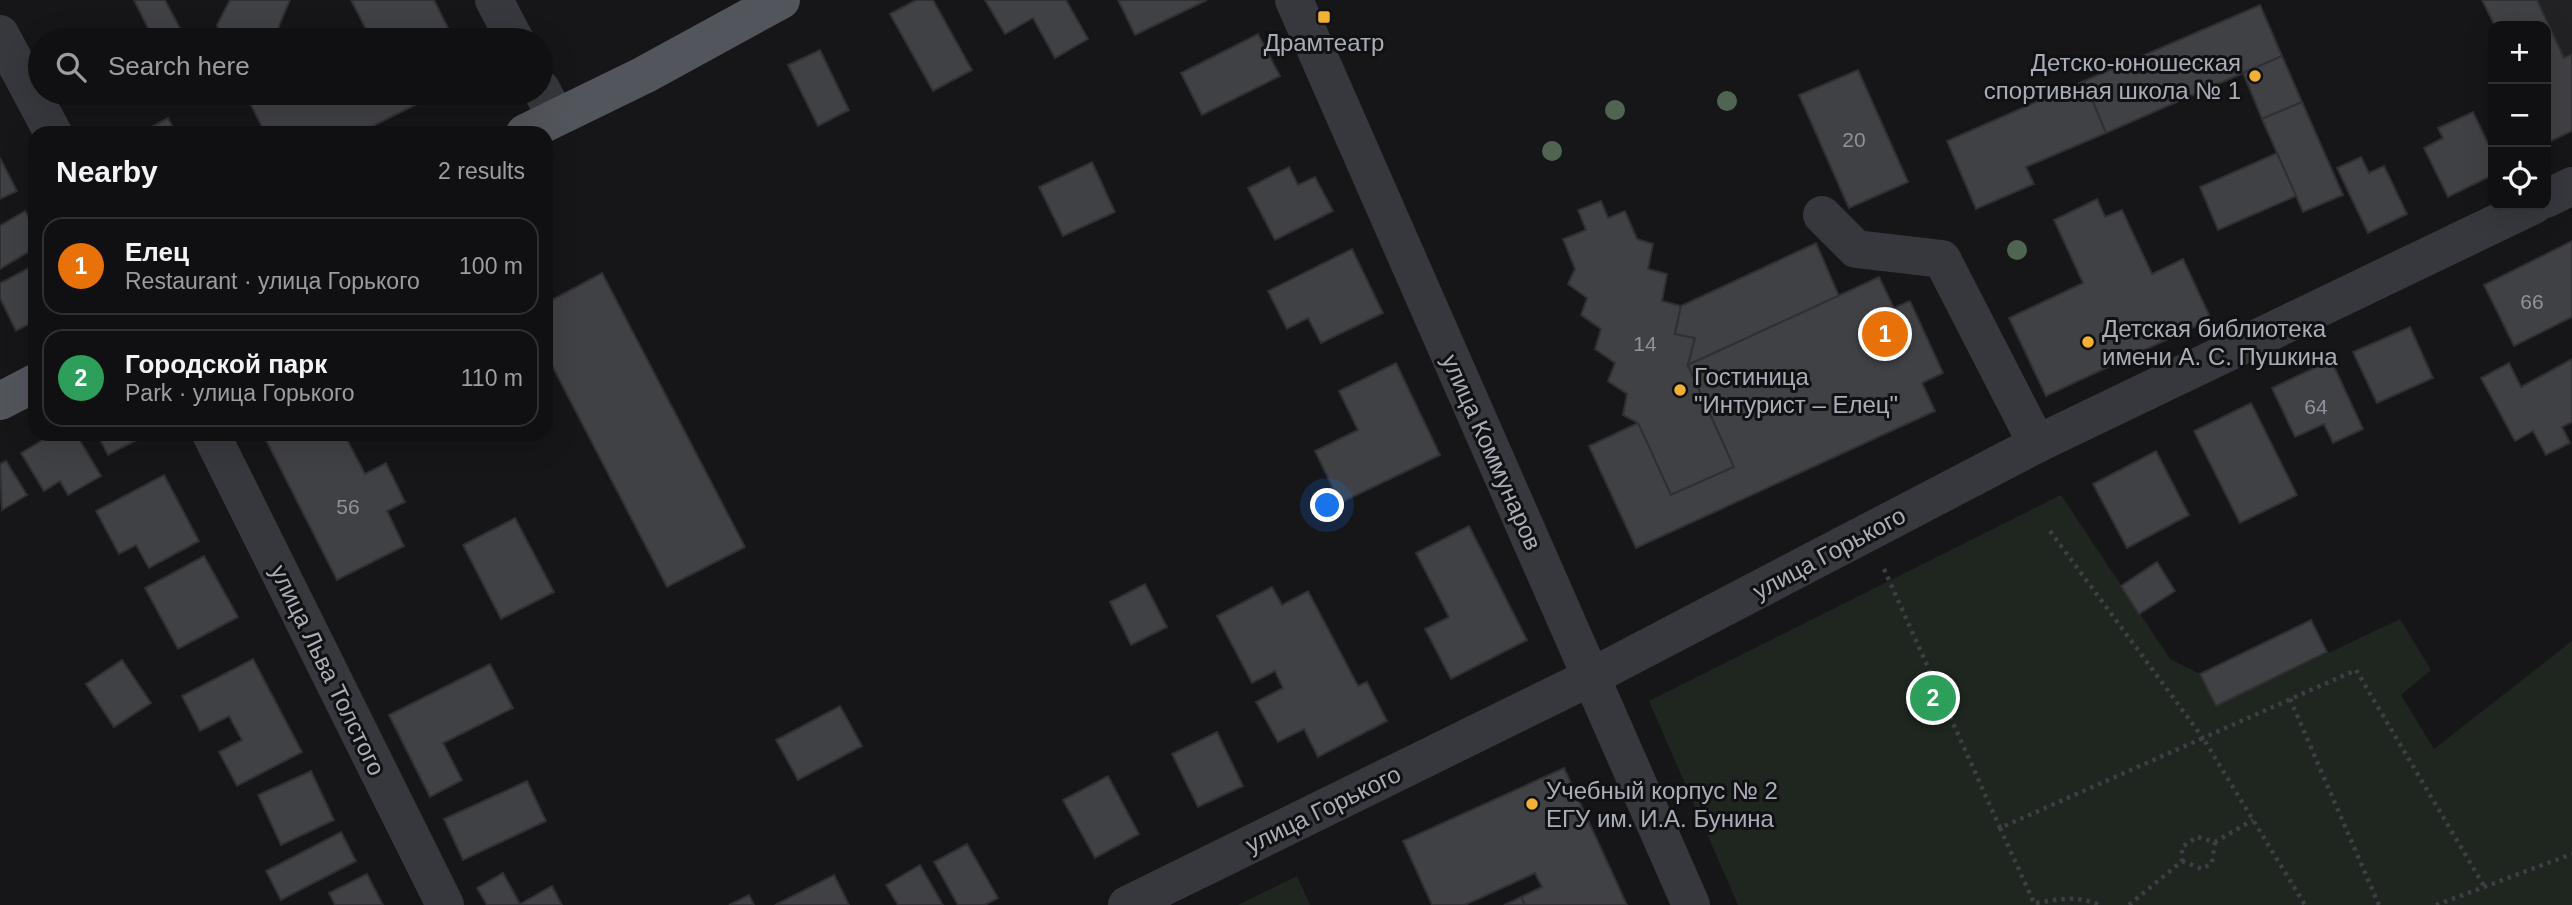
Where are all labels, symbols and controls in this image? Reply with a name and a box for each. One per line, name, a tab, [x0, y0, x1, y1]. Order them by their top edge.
marker: Драмтеатр	[1316, 9, 1332, 25]
map controls	[2488, 21, 2551, 210]
button: +	[2488, 21, 2551, 84]
search box	[28, 28, 553, 105]
place label: Драмтеатр	[1264, 29, 1384, 56]
icon: search	[52, 48, 90, 86]
place label: Детско-юношеская спортивная школа № 1	[1984, 49, 2241, 104]
text: Search here	[108, 51, 250, 81]
marker: Детско-юношеская спортивная школа № 1	[2247, 68, 2263, 84]
button: −	[2488, 84, 2551, 147]
house number: 20	[1842, 128, 1866, 151]
button: locate	[2488, 147, 2551, 210]
text: Nearby	[56, 155, 158, 188]
text: 2 results	[438, 158, 525, 184]
text: Елец	[125, 237, 189, 267]
text: 1	[75, 253, 87, 279]
text: 100 m	[459, 253, 523, 279]
text: Restaurant · улица Горького	[125, 268, 420, 294]
house number: 66	[2520, 290, 2544, 313]
pin: 1	[1862, 308, 1908, 360]
place label: Детская библиотека имени А. С. Пушкина	[2102, 315, 2338, 370]
house number: 14	[1633, 332, 1657, 355]
marker: Детская библиотека имени А. С. Пушкина	[2080, 334, 2096, 350]
text: Городской парк	[125, 349, 327, 379]
street label: улица Коммунаров	[1437, 350, 1547, 554]
place label: Гостиница "Интурист – Елец"	[1694, 363, 1898, 418]
text: 2	[75, 365, 87, 391]
text: 110 m	[461, 365, 523, 391]
text: Park · улица Горького	[125, 380, 355, 406]
marker: Гостиница "Интурист – Елец"	[1672, 382, 1688, 398]
house number: 64	[2304, 395, 2328, 418]
your location	[1310, 488, 1344, 522]
house number: 56	[336, 495, 360, 518]
street label: улица Горького	[1748, 501, 1910, 605]
street label: улица Льва Толстого	[265, 560, 391, 780]
pin: 2	[1910, 672, 1956, 724]
street label: улица Горького	[1241, 760, 1405, 858]
place label: Учебный корпус № 2 ЕГУ им. И.А. Бунина	[1546, 777, 1778, 832]
marker: Учебный корпус № 2 ЕГУ им. И.А. Бунина	[1524, 796, 1540, 812]

